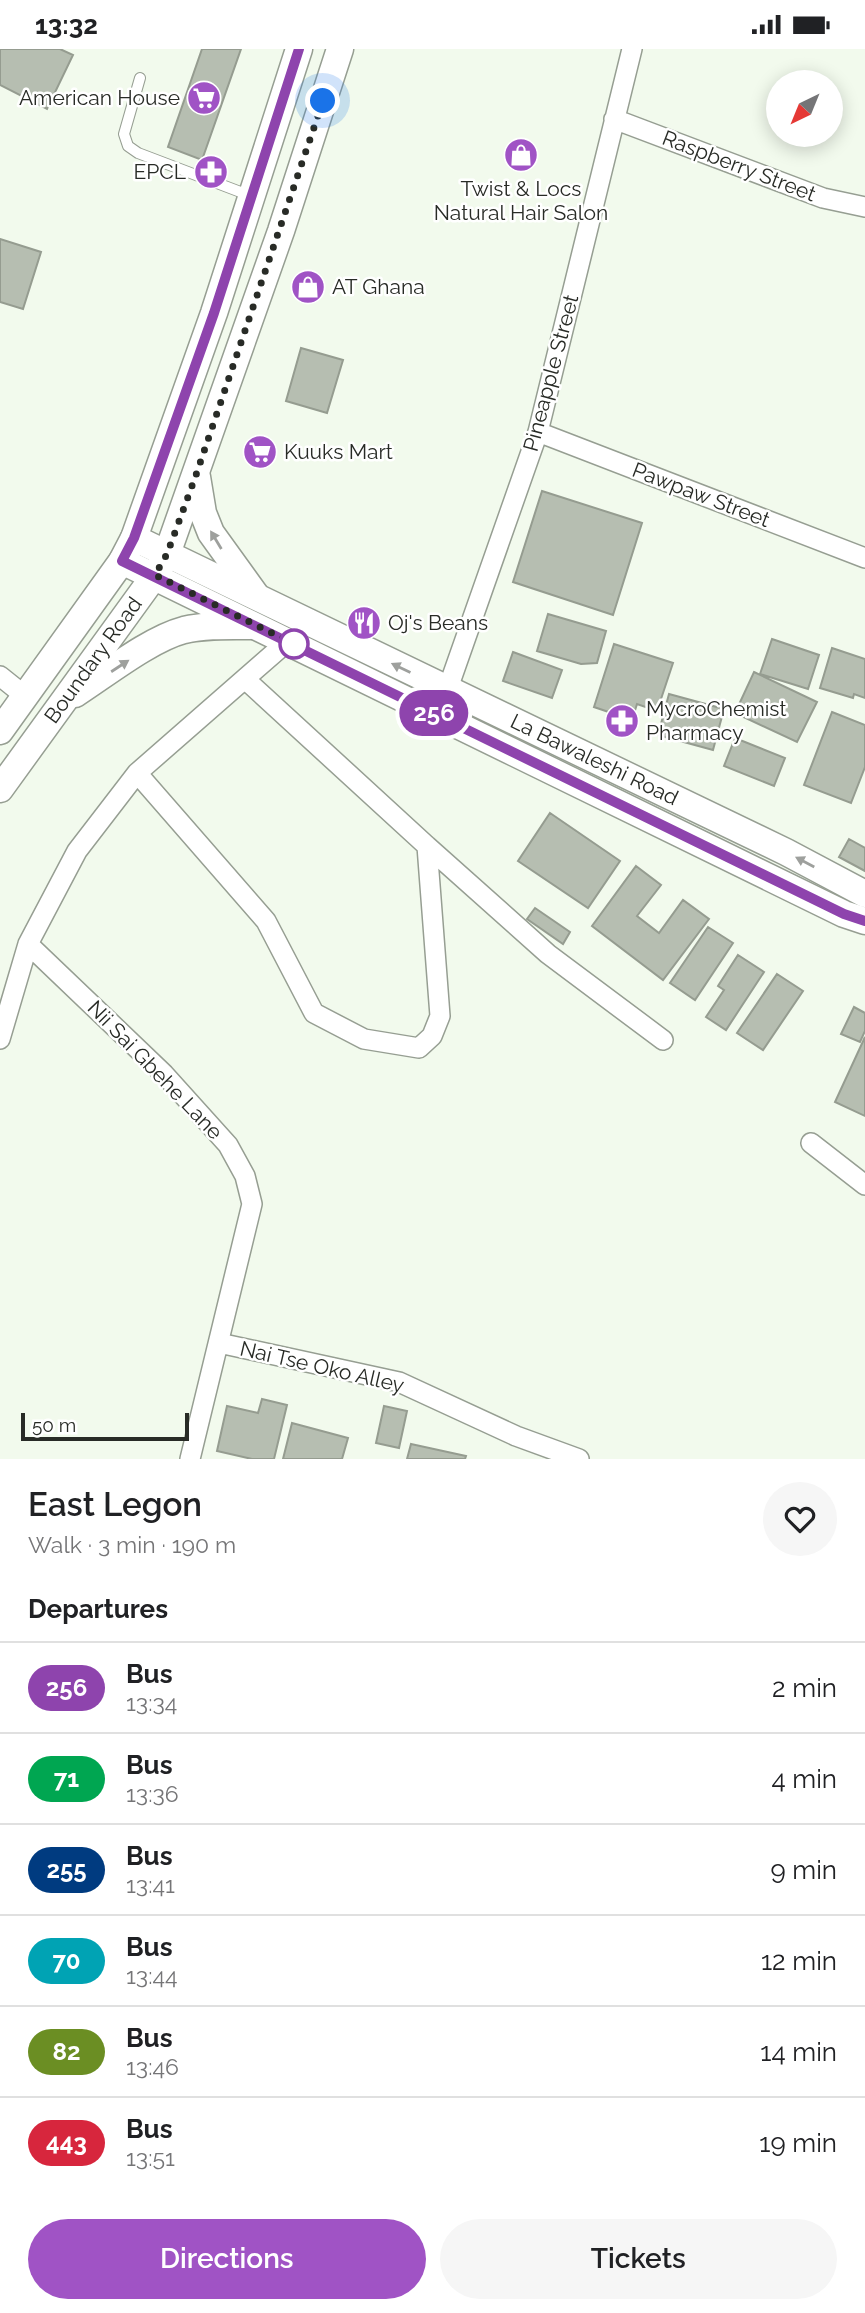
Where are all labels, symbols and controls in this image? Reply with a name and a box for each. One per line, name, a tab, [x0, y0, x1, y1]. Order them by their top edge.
text: 13:32	[35, 10, 98, 40]
north arrow	[766, 70, 844, 147]
map controls	[766, 70, 843, 147]
supermarket icon: American House	[185, 79, 223, 117]
your location	[305, 83, 340, 118]
place label: American House	[19, 85, 180, 110]
street label: Raspberry Street	[659, 125, 820, 206]
shop icon: Twist & Locs Natural Hair Salon	[502, 136, 540, 174]
pharmacy icon: EPCL	[192, 153, 230, 191]
place label: EPCL	[134, 159, 186, 184]
place label: Twist & Locs Natural Hair Salon	[434, 176, 608, 225]
shop icon: AT Ghana	[289, 268, 327, 306]
place label: AT Ghana	[332, 274, 425, 299]
street label: Pineapple Street	[518, 292, 583, 454]
supermarket icon: Kuuks Mart	[241, 433, 279, 471]
place label: Kuuks Mart	[284, 439, 393, 464]
street label: Pawpaw Street	[629, 457, 773, 532]
one-way arrow	[209, 530, 222, 550]
street label: Boundary Road	[39, 592, 147, 728]
restaurant icon: Oj's Beans	[345, 604, 383, 642]
place label: Oj's Beans	[388, 610, 488, 635]
unlabelled marker	[279, 629, 309, 659]
one-way arrow	[110, 660, 129, 673]
one-way arrow	[391, 662, 411, 673]
line badge: 256	[394, 690, 474, 736]
place label: MycroChemist Pharmacy	[646, 696, 787, 745]
text: 256	[413, 698, 455, 727]
pharmacy icon: MycroChemist Pharmacy	[603, 702, 641, 740]
street label: La Bawaleshi Road	[507, 708, 683, 810]
one-way arrow	[795, 856, 815, 868]
street label: Nii Sai Gbehe Lane	[83, 995, 228, 1144]
street label: Nai Tse Oko Alley	[238, 1335, 407, 1398]
scale bar	[21, 1410, 189, 1442]
text: 50 m	[32, 1414, 76, 1436]
button: heart	[763, 1482, 837, 1556]
text: East Legon	[28, 1485, 202, 1524]
text: Walk · 3 min · 190 m	[28, 1531, 236, 1558]
text: Departures	[28, 1594, 168, 1624]
text: Bus	[126, 1659, 173, 1689]
text: 256	[46, 1673, 87, 1702]
text: 2 min	[772, 1673, 837, 1703]
text: 13:34	[126, 1689, 177, 1716]
text: Bus	[126, 1750, 173, 1780]
text: 71	[54, 1764, 79, 1793]
text: 4 min	[771, 1764, 837, 1794]
text: 13:36	[126, 1780, 179, 1807]
text: Bus	[126, 1841, 173, 1871]
text: 255	[46, 1855, 87, 1884]
text: 9 min	[770, 1855, 837, 1885]
text: 13:41	[126, 1871, 175, 1898]
text: Bus	[126, 1932, 173, 1962]
text: 70	[52, 1946, 81, 1975]
text: 12 min	[761, 1946, 837, 1976]
text: 13:44	[126, 1962, 178, 1989]
text: Bus	[126, 2023, 173, 2053]
text: 82	[52, 2037, 81, 2066]
text: 14 min	[760, 2037, 837, 2067]
text: 13:46	[126, 2053, 179, 2080]
text: Bus	[126, 2114, 173, 2144]
text: 443	[46, 2128, 87, 2157]
text: 19 min	[759, 2128, 837, 2158]
text: 13:51	[126, 2144, 175, 2171]
button: Directions	[28, 2219, 426, 2299]
button: Tickets	[440, 2219, 837, 2299]

